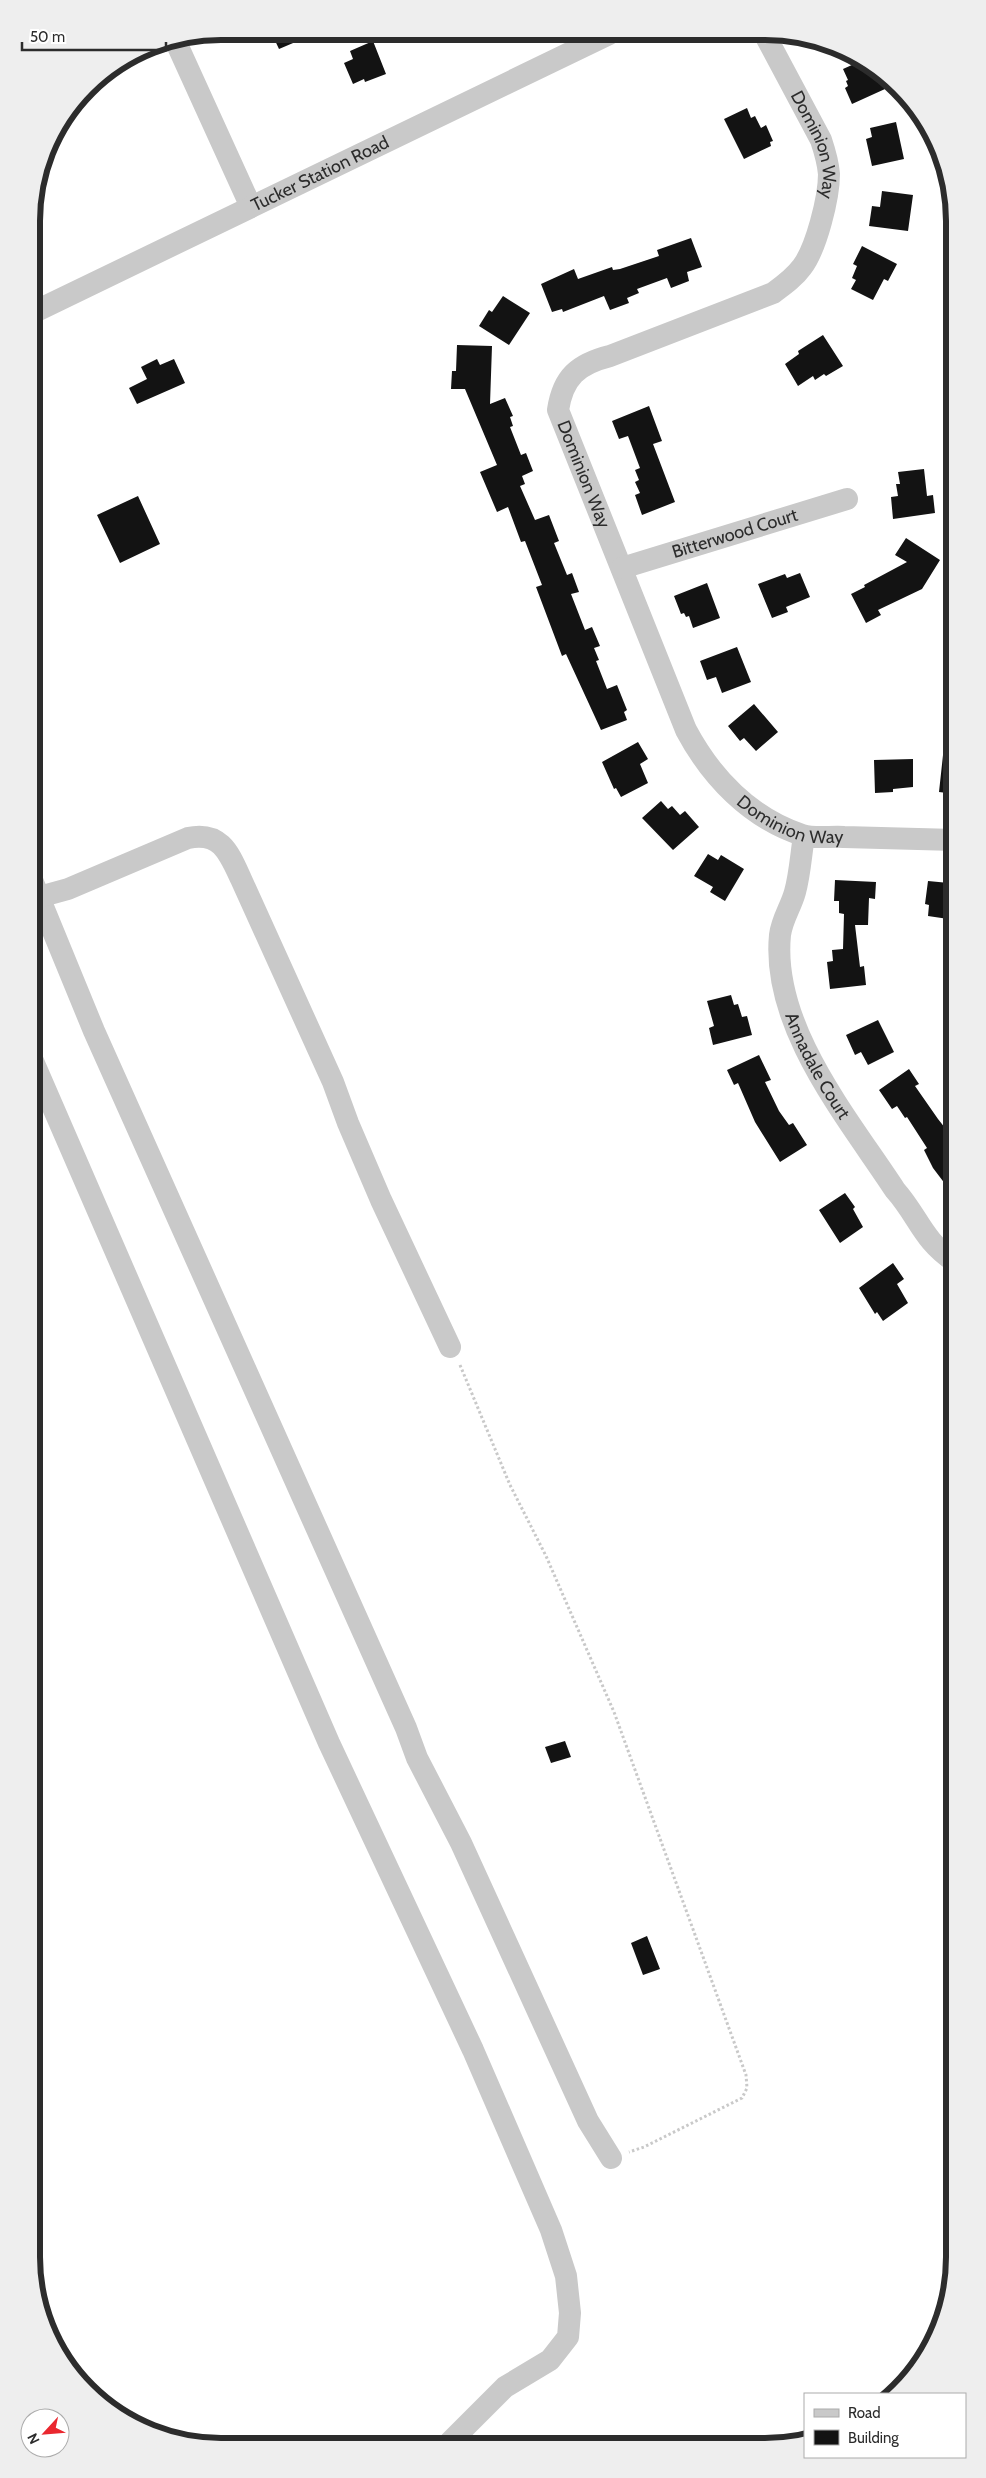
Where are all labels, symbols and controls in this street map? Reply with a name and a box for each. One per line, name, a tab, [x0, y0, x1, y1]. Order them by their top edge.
scale bar	[22, 20, 166, 52]
text: 50 m	[30, 28, 65, 46]
street label: Dominion Way	[786, 87, 841, 201]
street label: Tucker Station Road	[248, 131, 392, 216]
street label: Dominion Way	[552, 417, 615, 531]
street label: Bitterwood Court	[669, 504, 800, 563]
street label: Dominion Way	[732, 790, 843, 848]
street label: Annadale Court	[780, 1010, 855, 1123]
legend	[804, 2393, 966, 2458]
text: Road	[848, 2404, 881, 2422]
north arrow	[20, 2408, 70, 2458]
text: Building	[848, 2429, 899, 2447]
text: N	[23, 2430, 44, 2447]

